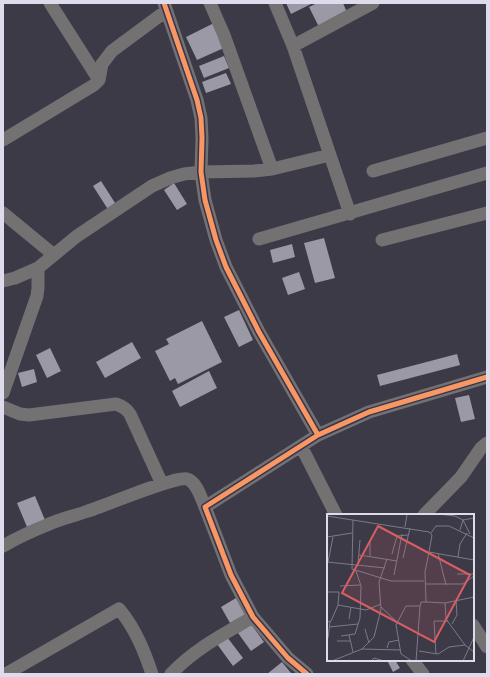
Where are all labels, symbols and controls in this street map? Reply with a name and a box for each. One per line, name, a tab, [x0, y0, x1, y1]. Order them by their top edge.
inset map	[327, 514, 474, 661]

